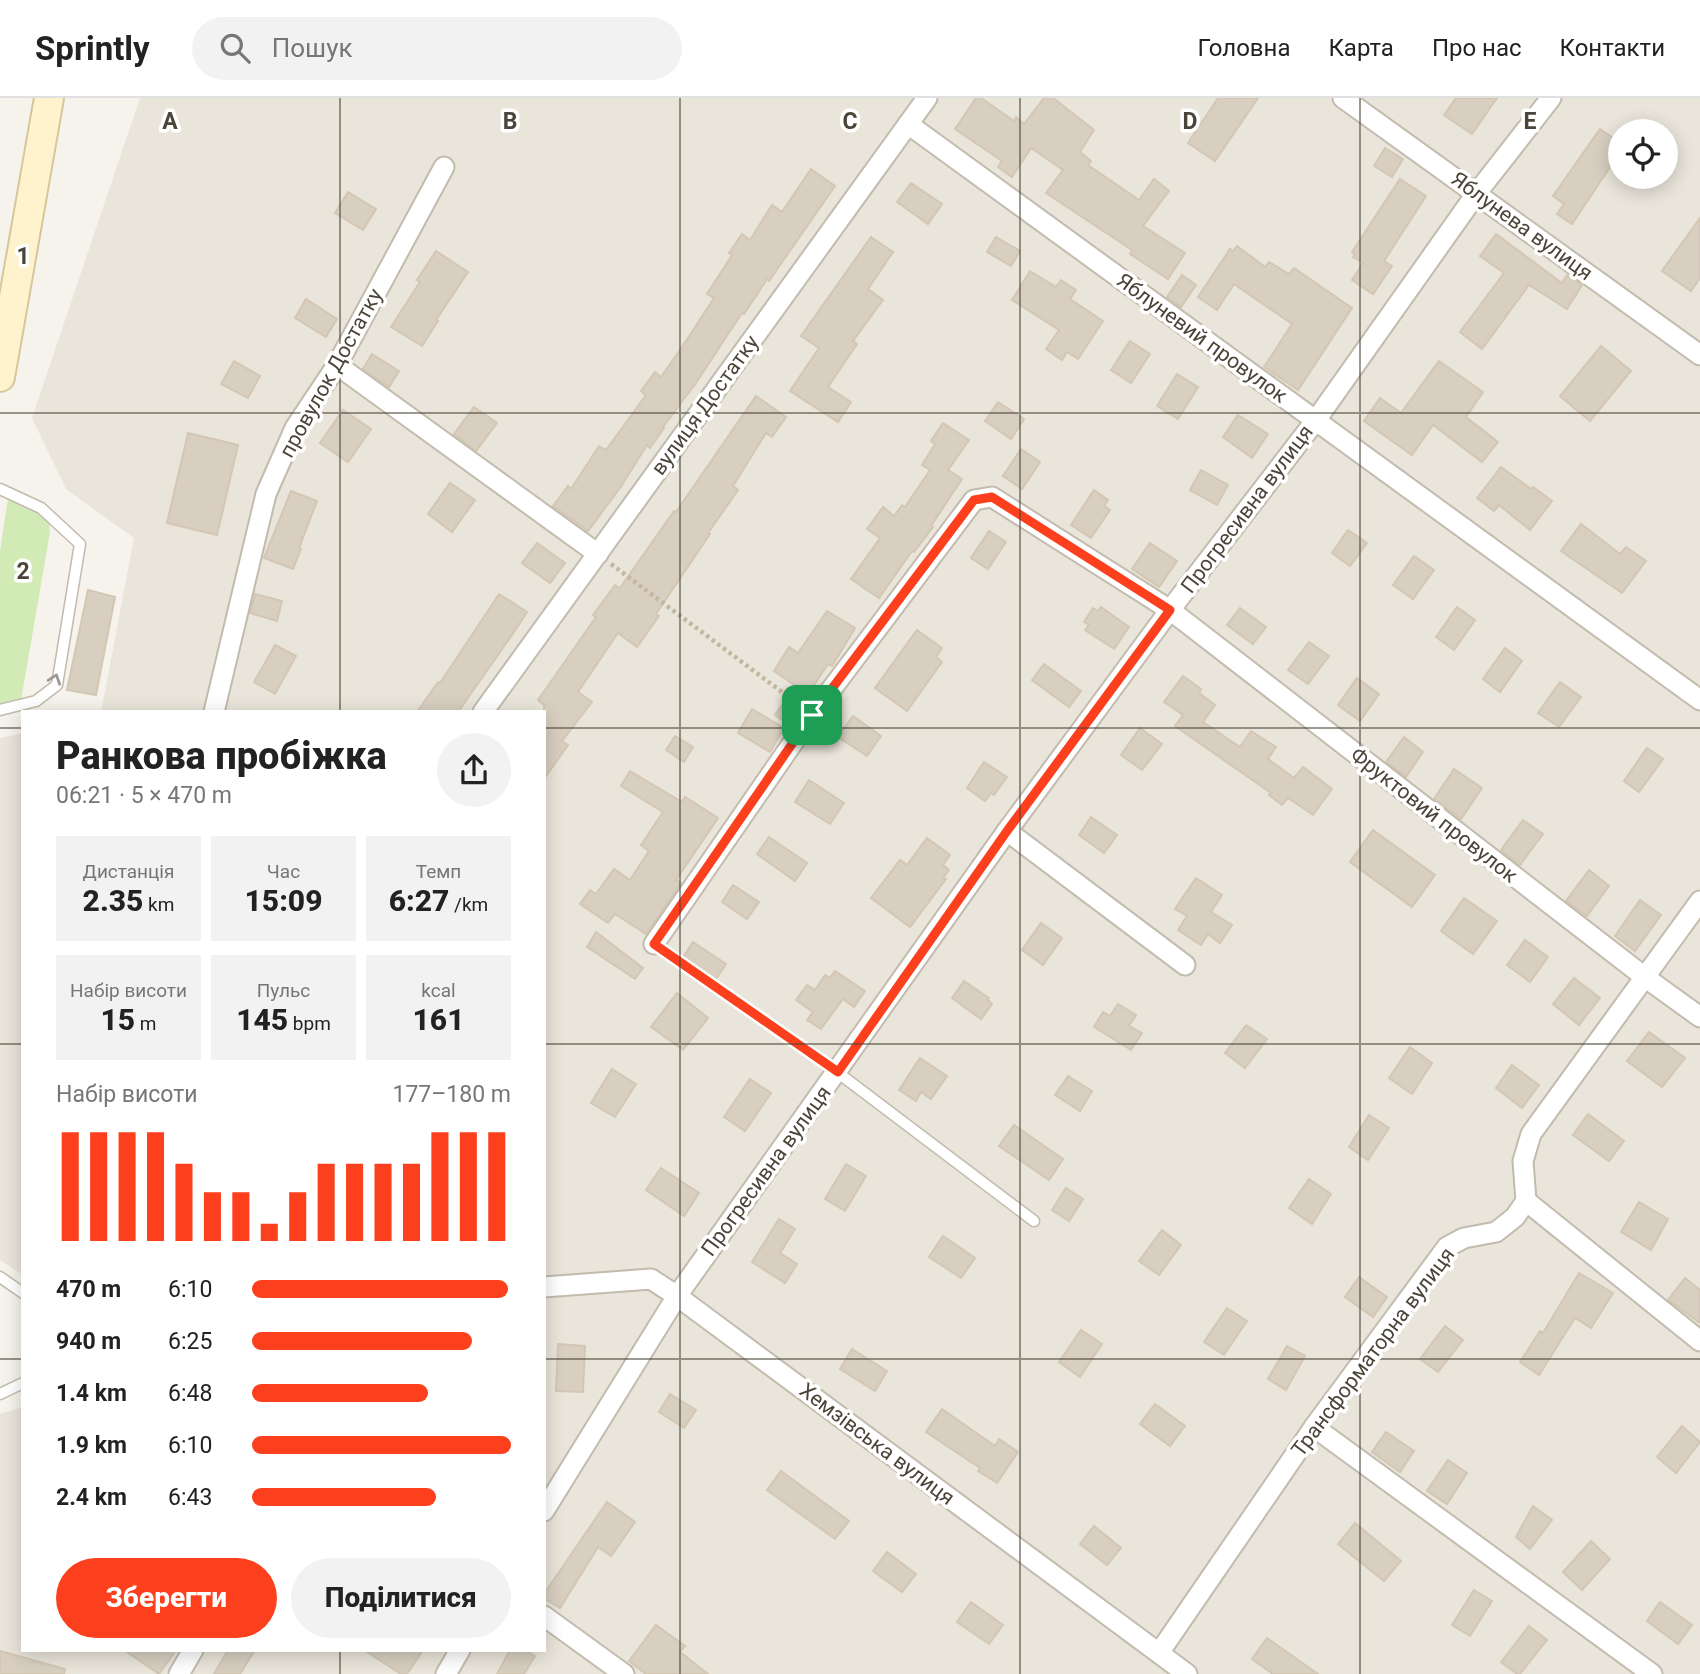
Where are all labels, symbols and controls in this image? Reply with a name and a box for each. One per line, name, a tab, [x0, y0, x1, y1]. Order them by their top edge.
search box	[192, 17, 682, 80]
text: Sprintly	[35, 29, 150, 68]
icon: search	[216, 29, 254, 67]
text: Пошук	[272, 33, 353, 63]
text: Головна	[1198, 34, 1290, 62]
text: Карта	[1328, 34, 1394, 62]
text: Про нас	[1432, 34, 1522, 62]
text: Контакти	[1560, 34, 1665, 62]
text: A	[162, 108, 178, 135]
text: B	[503, 108, 517, 135]
text: C	[842, 108, 858, 135]
text: D	[1183, 108, 1197, 135]
text: E	[1524, 108, 1537, 135]
map controls	[1608, 119, 1678, 189]
button: locate	[1608, 119, 1678, 189]
street label: Яблунева вулиця	[1447, 167, 1597, 285]
text: 1	[16, 243, 30, 270]
street label: Яблуневий провулок	[1112, 268, 1292, 408]
street label: провулок Достатку	[275, 284, 387, 462]
street label: вулиця Достатку	[646, 331, 764, 479]
street label: Прогресивна вулиця	[1176, 420, 1318, 598]
text: 2	[16, 558, 30, 585]
one-way arrow	[47, 674, 62, 686]
pin	[782, 685, 842, 745]
icon: arrive	[793, 696, 831, 734]
button: share	[437, 733, 511, 807]
text: Ранкова пробіжка	[56, 734, 387, 778]
street label: Фруктовий провулок	[1346, 742, 1523, 888]
text: 06:21 · 5 × 470 m	[56, 782, 232, 809]
text: Дистанція	[83, 860, 174, 883]
text: Час	[267, 860, 300, 883]
text: Темп	[416, 860, 461, 883]
text: 2.35	[83, 883, 143, 918]
text: 15:09	[245, 883, 322, 918]
text: 6:27	[389, 883, 449, 918]
text: km	[143, 893, 174, 916]
text: /km	[449, 893, 488, 916]
text: Набір висоти	[70, 979, 187, 1002]
text: Пульс	[257, 979, 310, 1002]
text: kcal	[421, 979, 456, 1002]
text: 15	[101, 1002, 135, 1037]
text: 145	[236, 1002, 288, 1037]
text: 161	[413, 1002, 464, 1037]
text: m	[135, 1012, 156, 1035]
text: bpm	[288, 1012, 331, 1035]
text: Набір висоти	[56, 1081, 198, 1108]
text: 177–180 m	[392, 1081, 511, 1108]
street label: Прогресивна вулиця	[696, 1081, 836, 1261]
street label: Трансформаторна вулиця	[1287, 1243, 1459, 1461]
text: 470 m	[56, 1276, 121, 1303]
text: 6:10	[168, 1276, 212, 1303]
text: 940 m	[56, 1328, 121, 1355]
text: 6:25	[168, 1328, 212, 1355]
street label: Хемзівська вулиця	[795, 1378, 959, 1510]
text: 1.4 km	[56, 1380, 127, 1407]
text: 6:48	[168, 1380, 212, 1407]
text: 1.9 km	[56, 1432, 127, 1459]
text: 6:10	[168, 1432, 212, 1459]
text: 2.4 km	[56, 1484, 127, 1511]
text: 6:43	[168, 1484, 212, 1511]
button: Зберегти	[56, 1558, 277, 1638]
button: Поділитися	[291, 1558, 511, 1638]

